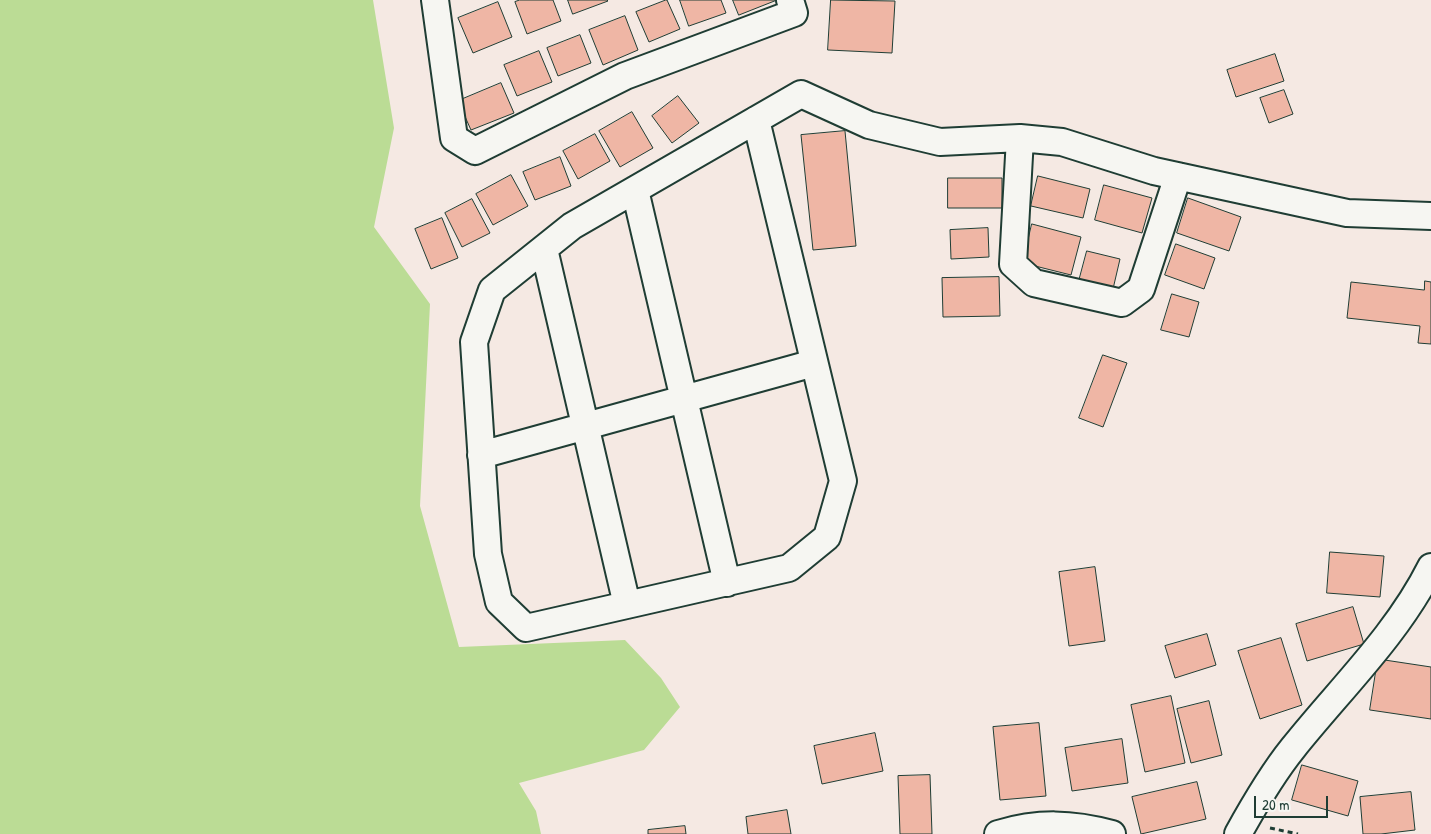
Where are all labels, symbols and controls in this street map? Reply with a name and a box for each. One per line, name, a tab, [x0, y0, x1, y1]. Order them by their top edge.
scale bar	[1256, 786, 1330, 818]
text: 20 m	[1262, 794, 1289, 815]

